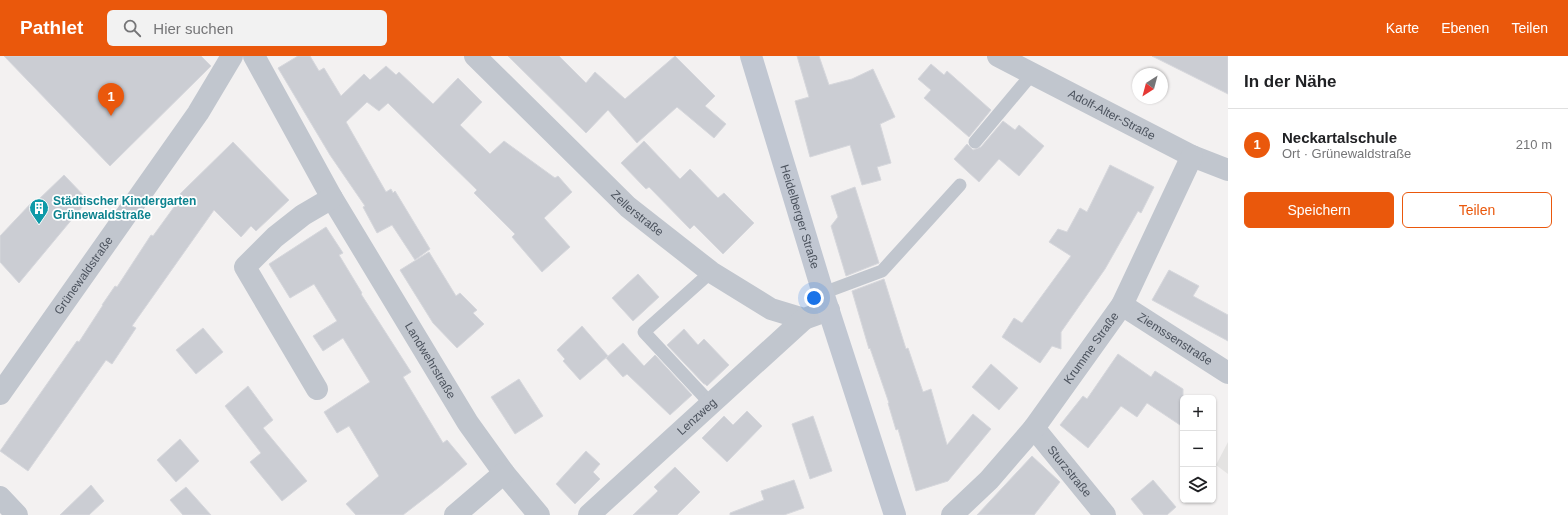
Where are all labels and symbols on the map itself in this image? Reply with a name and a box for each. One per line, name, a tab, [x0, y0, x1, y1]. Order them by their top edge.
north arrow	[1132, 68, 1168, 104]
pin: 1	[98, 83, 124, 116]
street label: Adolf-Alter-Straße	[1066, 86, 1158, 143]
street label: Heidelberger Straße	[777, 163, 822, 271]
street label: Zellerstraße	[608, 187, 666, 239]
place label: Städtischer Kindergarten Grünewaldstraße	[53, 194, 196, 222]
building icon: Städtischer Kindergarten Grünewaldstraße	[28, 197, 50, 225]
street label: Grünewaldstraße	[51, 234, 116, 317]
your location	[804, 288, 824, 308]
street label: Krumme Straße	[1061, 309, 1122, 387]
street label: Ziemssenstraße	[1135, 310, 1215, 368]
street label: Landwehrstraße	[402, 320, 459, 402]
street label: Lenzweg	[674, 395, 719, 438]
street label: Sturzstraße	[1044, 443, 1095, 500]

